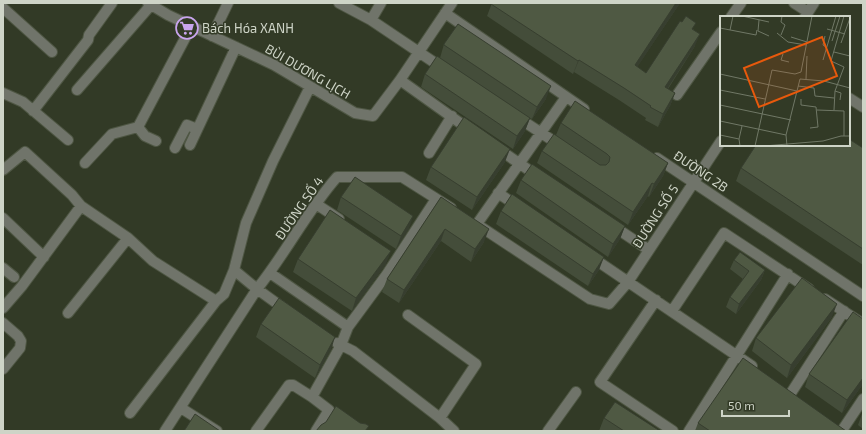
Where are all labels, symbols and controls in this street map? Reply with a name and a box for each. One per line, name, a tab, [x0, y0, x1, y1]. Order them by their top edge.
supermarket icon: Bách Hóa XANH	[174, 15, 200, 41]
inset map	[720, 16, 850, 146]
place label: Bách Hóa XANH	[202, 20, 294, 36]
street label: BÙI DƯƠNG LỊCH	[263, 39, 354, 102]
street label: ĐƯỜNG 2B	[671, 147, 731, 195]
street label: ĐƯỜNG SỐ 4	[271, 173, 327, 243]
street label: ĐƯỜNG SỐ 5	[628, 181, 681, 251]
scale bar	[722, 392, 789, 418]
text: 50 m	[728, 398, 755, 412]

